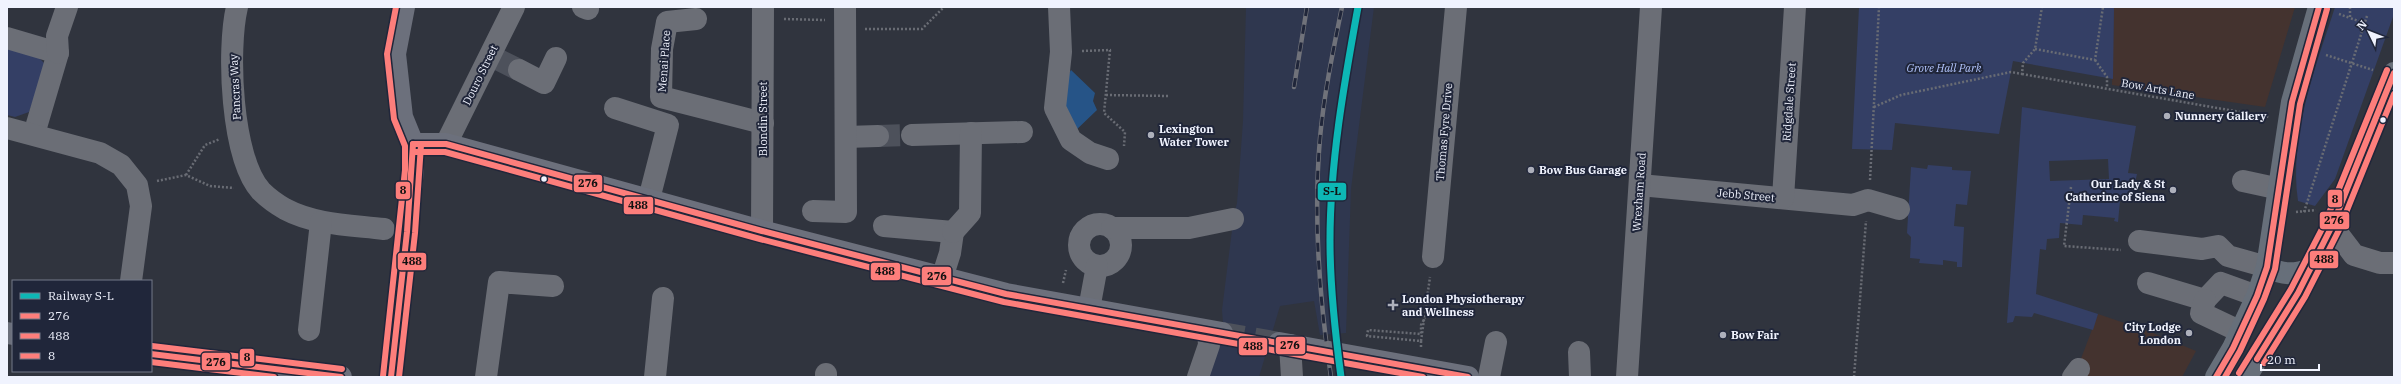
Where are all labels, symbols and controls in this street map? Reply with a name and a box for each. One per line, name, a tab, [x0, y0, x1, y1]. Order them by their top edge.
north arrow	[2349, 12, 2389, 52]
text: N	[2354, 17, 2370, 33]
street label: Menai Place	[655, 29, 673, 93]
street label: Douro Street	[459, 42, 501, 107]
street label: Pancras Way	[226, 54, 244, 120]
park label: Grove Hall Park	[1906, 61, 1982, 75]
street label: Ridgdale Street	[1779, 62, 1799, 142]
street label: Bow Arts Lane	[2120, 76, 2196, 102]
street label: Blondin Street	[756, 82, 770, 156]
street label: Thomas Fyre Drive	[1433, 82, 1455, 182]
place label: Nunnery Gallery	[2175, 109, 2267, 123]
marker: Nunnery Gallery	[2162, 111, 2172, 121]
unlabelled marker	[2378, 115, 2388, 125]
place label: Lexington Water Tower	[1159, 122, 1229, 149]
marker: Lexington Water Tower	[1146, 130, 1156, 140]
street label: Wrexham Road	[1629, 152, 1649, 232]
place label: Bow Bus Garage	[1539, 163, 1627, 177]
marker: Bow Bus Garage	[1526, 165, 1536, 175]
unlabelled marker	[539, 174, 549, 184]
line badge: 276	[573, 174, 603, 193]
text: 276	[578, 176, 598, 190]
place label: Our Lady & St Catherine of Siena	[2065, 177, 2165, 204]
line badge: 8	[395, 181, 411, 200]
line badge: S-L	[1317, 182, 1347, 201]
text: 8	[400, 183, 407, 197]
text: S-L	[1323, 184, 1341, 198]
marker: Our Lady & St Catherine of Siena	[2168, 185, 2178, 195]
street label: Jebb Street	[1717, 186, 1775, 204]
line badge: 8	[2327, 189, 2343, 208]
text: 8	[2332, 192, 2339, 206]
line badge: 488	[623, 196, 654, 215]
text: 488	[628, 198, 648, 212]
line badge: 276	[2319, 211, 2350, 230]
text: 276	[2324, 213, 2344, 227]
line badge: 488	[2309, 250, 2339, 269]
line badge: 488	[397, 252, 427, 271]
text: 488	[2314, 252, 2334, 266]
text: 488	[402, 254, 422, 268]
line badge: 488	[870, 262, 901, 281]
text: 488	[875, 264, 895, 278]
line badge: 276	[921, 266, 952, 286]
text: 276	[927, 269, 947, 283]
legend	[12, 280, 152, 372]
text: Railway S-L	[48, 288, 114, 303]
place label: London Physiotherapy and Wellness	[1402, 292, 1525, 319]
marker: London Physiotherapy and Wellness	[1387, 299, 1399, 311]
text: 276	[48, 308, 70, 323]
place label: City Lodge London	[2124, 320, 2181, 347]
text: 488	[48, 328, 70, 343]
place label: Bow Fair	[1731, 328, 1780, 342]
marker: City Lodge London	[2184, 328, 2194, 338]
marker: Bow Fair	[1718, 330, 1728, 340]
line badge: 276	[1275, 336, 1306, 355]
line badge: 488	[1238, 337, 1268, 356]
text: 276	[1280, 338, 1300, 352]
text: 488	[1243, 339, 1263, 353]
scale bar	[2261, 346, 2319, 372]
text: 8	[48, 348, 55, 363]
line badge: 8	[239, 348, 255, 367]
text: 8	[244, 350, 251, 364]
line badge: 276	[201, 352, 231, 371]
text: 20 m	[2267, 352, 2296, 367]
text: 276	[206, 355, 226, 369]

